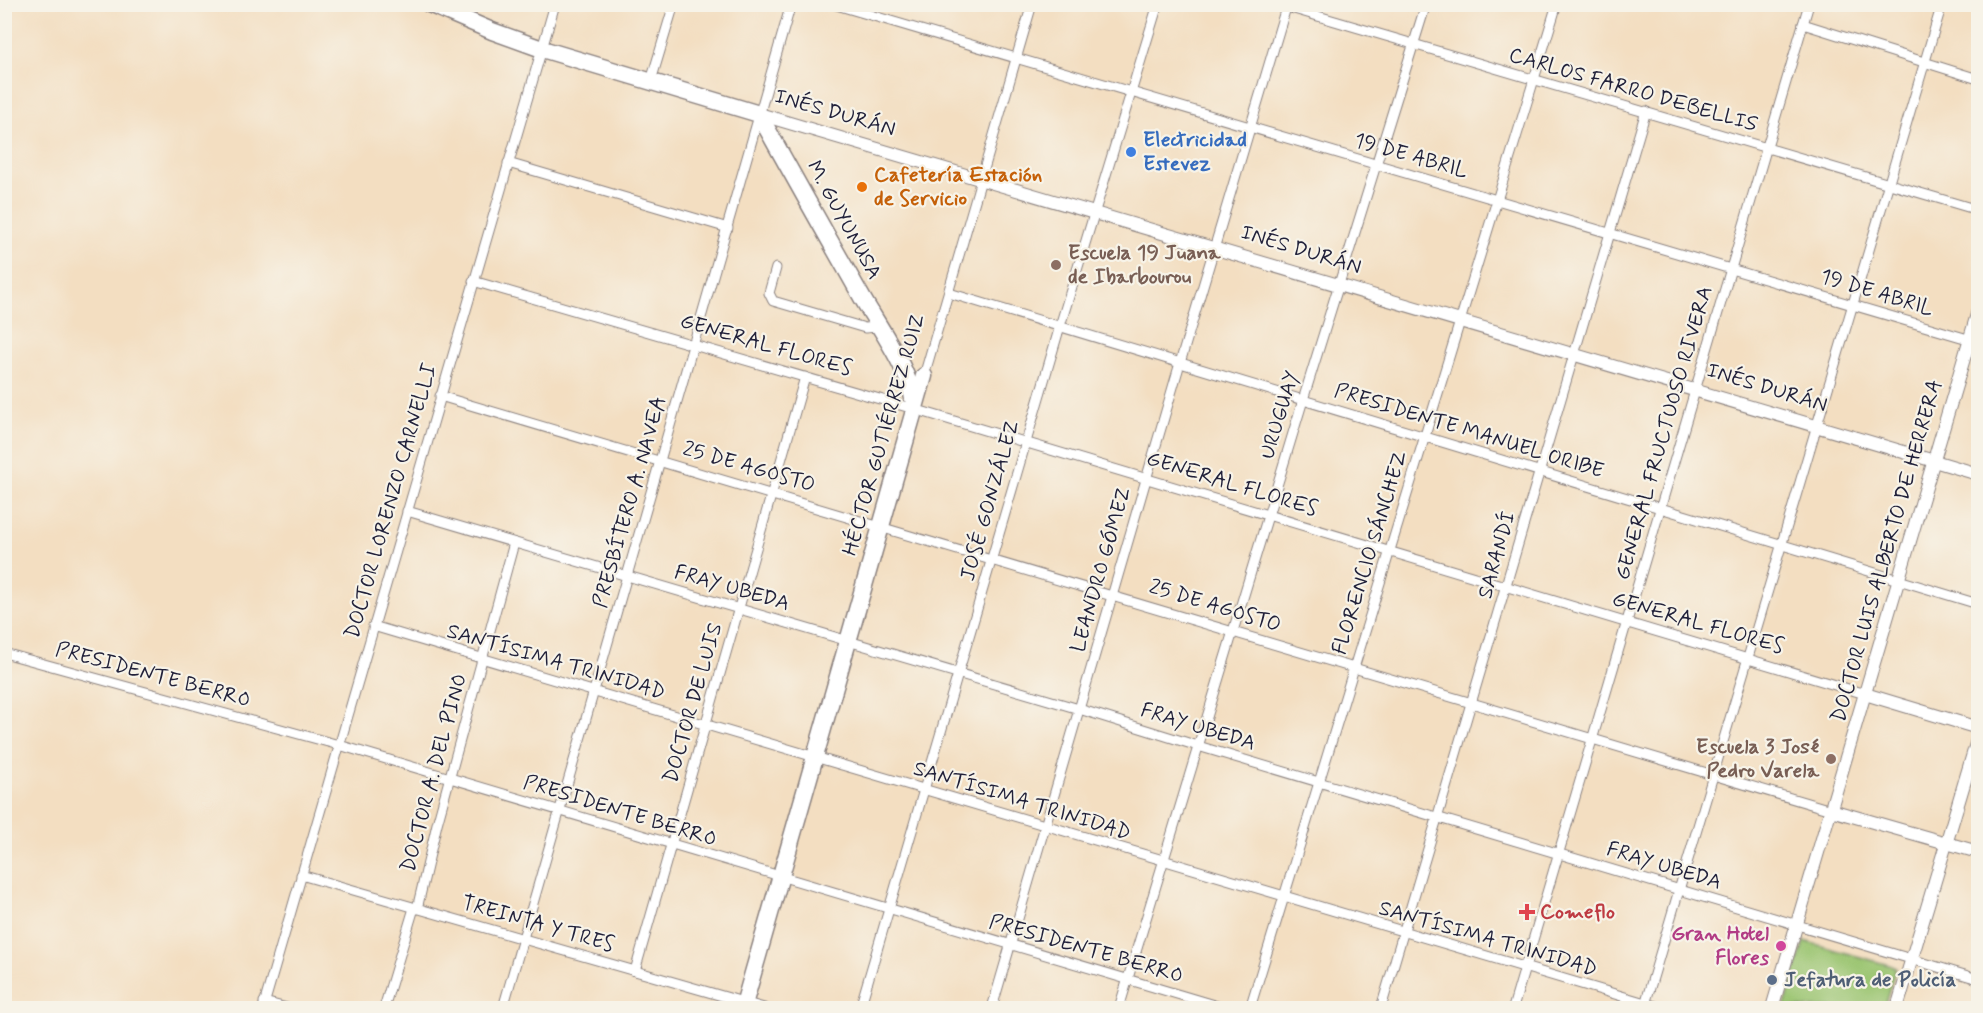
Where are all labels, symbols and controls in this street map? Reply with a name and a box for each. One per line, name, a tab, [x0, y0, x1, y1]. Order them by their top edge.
street label: CARLOS FARRO DEBELLIS	[1505, 41, 1761, 139]
street label: INÉS DURÁN	[771, 82, 899, 144]
place label: Electricidad Estevez	[1143, 126, 1247, 178]
street label: 19 DE ABRIL	[1351, 126, 1471, 186]
marker: Electricidad Estevez	[1124, 145, 1138, 159]
street label: M. GUYUNUSA	[800, 155, 888, 285]
place label: Cafetería Estación de Servicio	[874, 161, 1042, 213]
marker: Cafetería Estación de Servicio	[855, 180, 869, 194]
street label: INÉS DURÁN	[1237, 218, 1365, 282]
place label: Escuela 19 Juana de Ibarbourou	[1068, 239, 1222, 291]
marker: Escuela 19 Juana de Ibarbourou	[1049, 258, 1063, 272]
street label: 19 DE ABRIL	[1817, 262, 1937, 324]
street label: GENERAL FRUCTUOSO RIVERA	[1609, 283, 1719, 583]
street label: GENERAL FLORES	[677, 307, 855, 383]
street label: HÉCTOR GUTIÉRREZ RUIZ	[836, 311, 932, 559]
street label: INÉS DURÁN	[1703, 356, 1831, 420]
street label: DOCTOR LORENZO CARNELLI	[338, 360, 444, 642]
street label: URUGUAY	[1253, 367, 1307, 463]
street label: DOCTOR LUIS ALBERTO DE HERRERA	[1825, 376, 1949, 726]
street label: PRESIDENTE MANUEL ORIBE	[1331, 377, 1607, 485]
street label: PRESBÍTERO A. NAVEA	[586, 393, 674, 611]
street label: JOSÉ GONZÁLEZ	[954, 418, 1026, 584]
street label: 25 DE AGOSTO	[680, 435, 818, 499]
street label: GENERAL FLORES	[1143, 445, 1321, 523]
street label: FLORENCIO SÁNCHEZ	[1326, 448, 1414, 658]
street label: LEANDRO GÓMEZ	[1064, 484, 1138, 656]
street label: SARANDÍ	[1471, 508, 1523, 602]
street label: FRAY UBEDA	[671, 558, 793, 618]
street label: 25 DE AGOSTO	[1146, 573, 1284, 639]
street label: GENERAL FLORES	[1609, 585, 1787, 661]
street label: SANTÍSIMA TRINIDAD	[444, 617, 668, 707]
street label: DOCTOR DE LUIS	[657, 619, 729, 787]
street label: PRESIDENTE BERRO	[52, 636, 254, 714]
street label: DOCTOR A. DEL PINO	[394, 671, 474, 875]
street label: FRAY UBEDA	[1137, 696, 1259, 758]
place label: Escuela 3 José Pedro Varela	[1696, 733, 1820, 785]
marker: Escuela 3 José Pedro Varela	[1824, 752, 1838, 766]
street label: SANTÍSIMA TRINIDAD	[910, 755, 1134, 847]
street label: PRESIDENTE BERRO	[520, 768, 720, 854]
street label: FRAY UBEDA	[1603, 835, 1725, 897]
street label: TREINTA Y TRES	[458, 889, 618, 959]
street label: SANTÍSIMA TRINIDAD	[1376, 894, 1600, 984]
place label: Comeflo	[1540, 898, 1615, 926]
marker: Comeflo	[1518, 903, 1536, 921]
street label: PRESIDENTE BERRO	[986, 908, 1186, 990]
place label: Gran Hotel Flores	[1671, 920, 1770, 972]
marker: Gran Hotel Flores	[1774, 939, 1788, 953]
place label: Jefatura de Policía	[1784, 966, 1957, 994]
marker: Jefatura de Policía	[1765, 973, 1779, 987]

